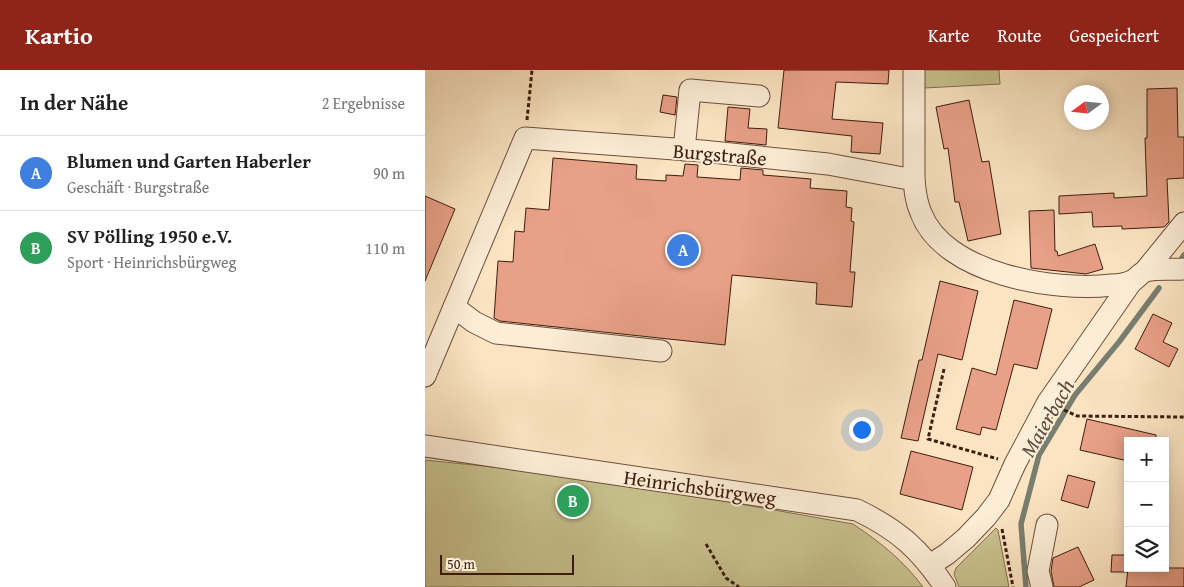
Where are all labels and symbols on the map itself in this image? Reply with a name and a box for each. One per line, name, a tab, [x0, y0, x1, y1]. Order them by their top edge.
north arrow	[1064, 85, 1109, 130]
street label: Burgstraße	[672, 135, 768, 173]
pin: A	[667, 231, 699, 269]
water label: Maierbach	[1012, 373, 1082, 463]
your location	[849, 417, 875, 443]
street label: Heinrichsbürgweg	[622, 462, 778, 512]
pin: B	[557, 482, 589, 520]
scale bar	[440, 552, 574, 575]

